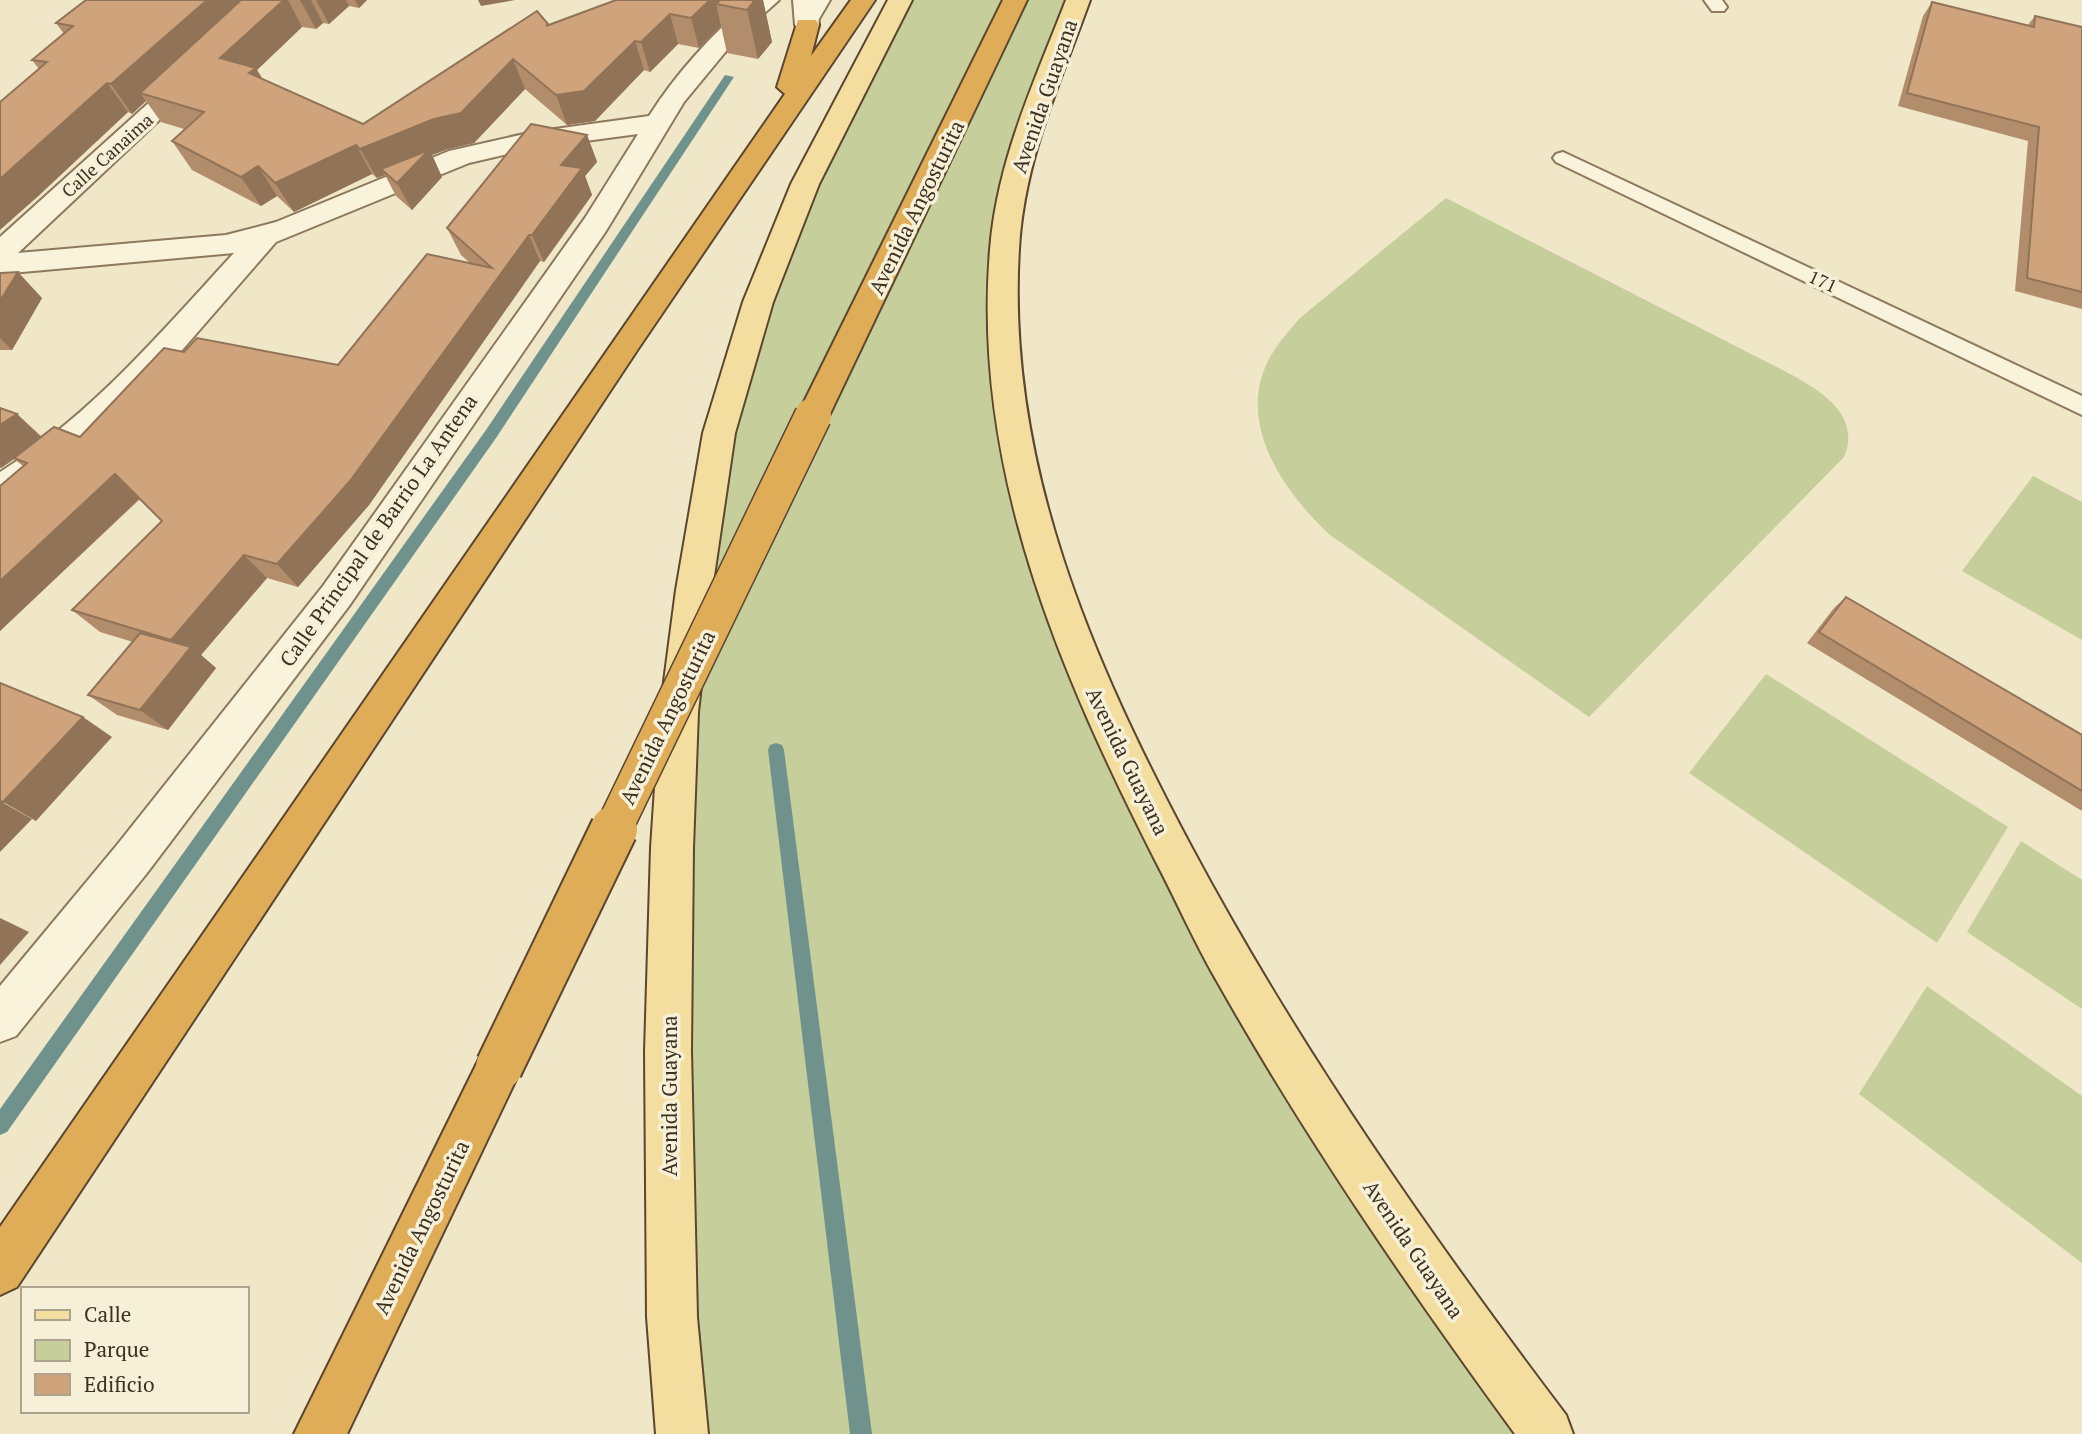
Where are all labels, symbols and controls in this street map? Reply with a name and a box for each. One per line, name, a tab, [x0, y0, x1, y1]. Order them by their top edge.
street label: Avenida Guayana	[1005, 15, 1084, 177]
street label: Calle Canaima	[56, 107, 158, 203]
street label: Avenida Angosturita	[862, 115, 971, 299]
street label: 171	[1805, 264, 1841, 298]
street label: Calle Principal de Barrio La Antena	[273, 388, 483, 672]
street label: Avenida Angosturita	[613, 625, 722, 809]
street label: Avenida Guayana	[1080, 682, 1176, 840]
street label: Avenida Guayana	[655, 1015, 683, 1177]
street label: Avenida Angosturita	[367, 1135, 476, 1319]
street label: Avenida Guayana	[1357, 1174, 1471, 1324]
legend	[21, 1287, 248, 1413]
text: Calle	[84, 1300, 131, 1328]
text: Parque	[84, 1335, 149, 1363]
text: Edificio	[84, 1370, 155, 1398]

